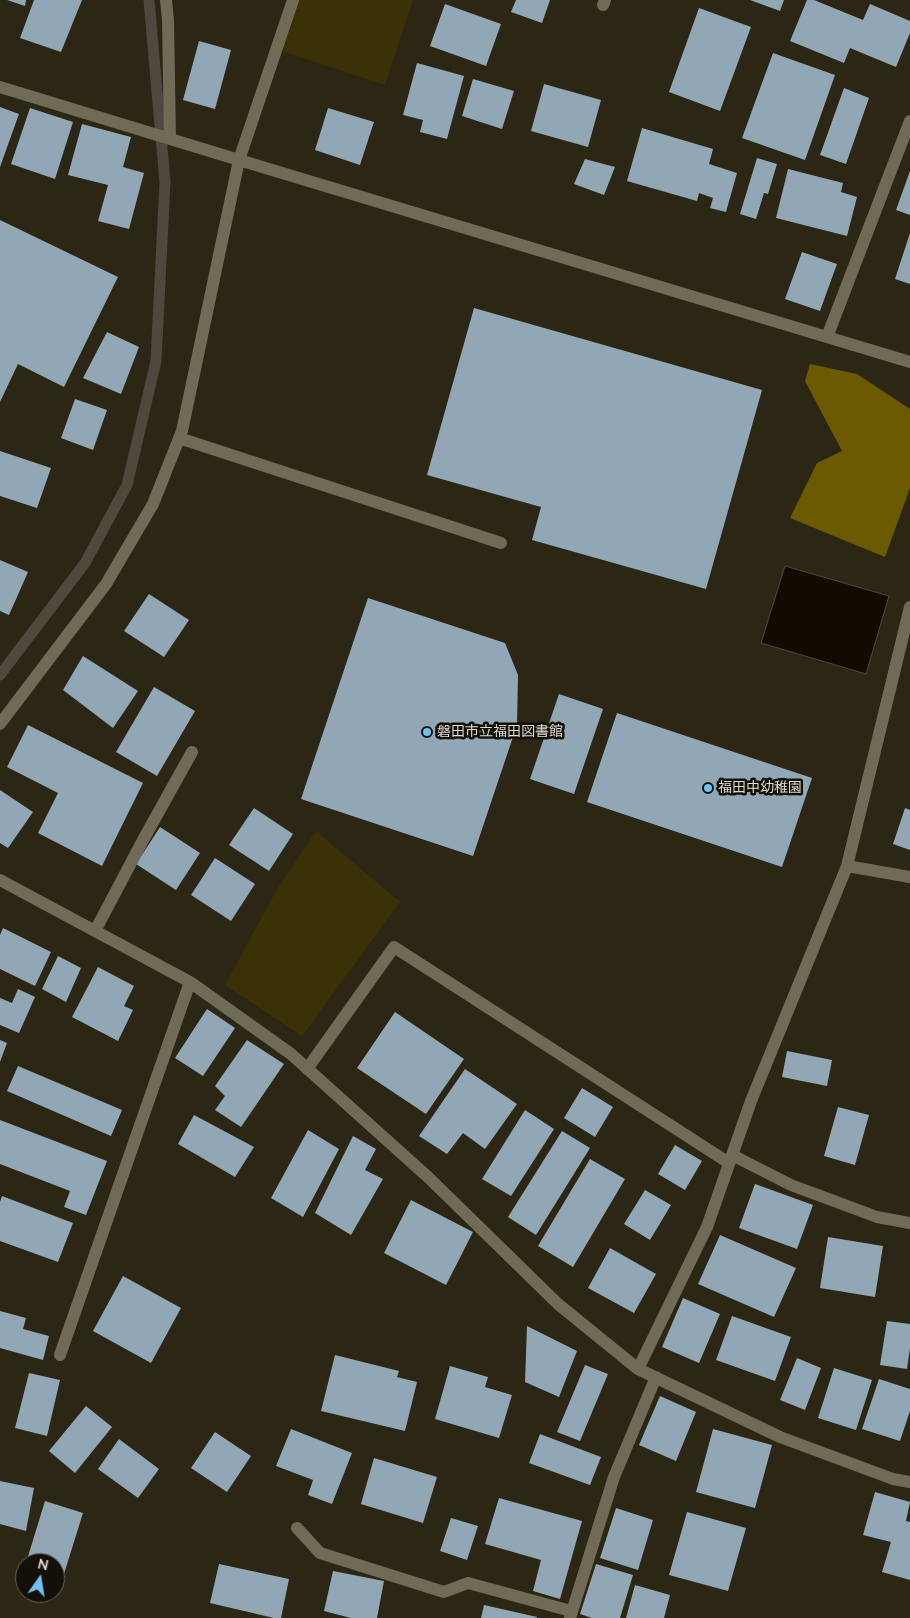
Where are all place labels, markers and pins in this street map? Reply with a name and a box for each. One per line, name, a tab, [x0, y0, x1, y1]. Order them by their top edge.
place label: 磐田市立福田図書館	[437, 724, 563, 740]
marker: 磐田市立福田図書館	[421, 726, 433, 738]
place label: 福田中幼稚園	[718, 780, 802, 796]
marker: 福田中幼稚園	[702, 782, 714, 794]

